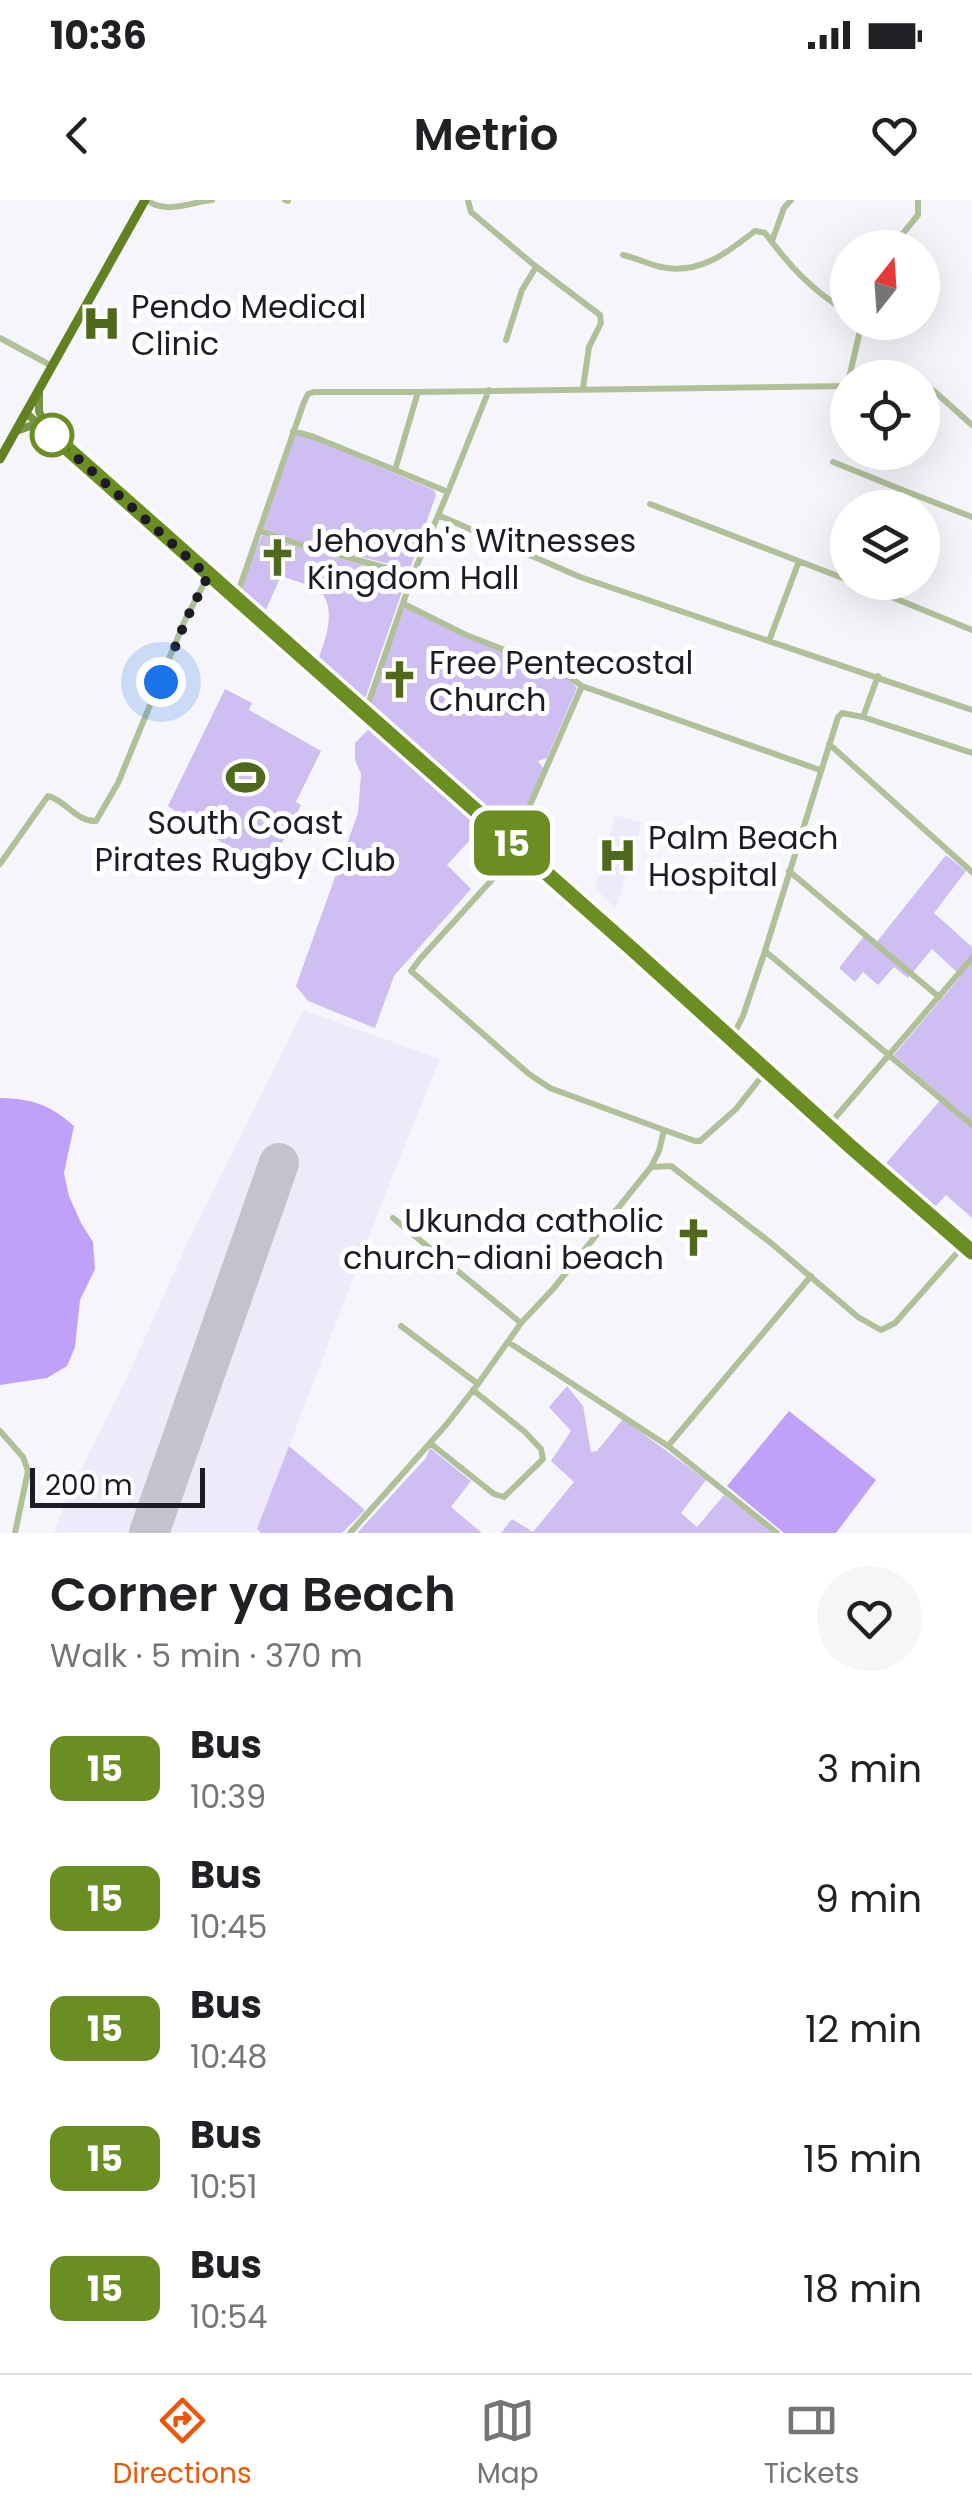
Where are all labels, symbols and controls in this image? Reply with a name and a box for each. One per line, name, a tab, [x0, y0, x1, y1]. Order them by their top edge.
text: 10:36	[50, 9, 147, 62]
text: Metrio	[413, 103, 559, 166]
icon: back	[50, 108, 105, 163]
icon: heart	[867, 108, 922, 163]
north arrow	[830, 230, 940, 340]
map controls	[830, 230, 940, 600]
place label: Pendo Medical Clinic	[131, 284, 366, 366]
hospital icon: Pendo Medical Clinic	[80, 303, 122, 345]
button: locate	[830, 360, 940, 470]
unlabelled marker	[31, 414, 73, 456]
button: layers	[830, 490, 940, 600]
place label: Jehovah's Witnesses Kingdom Hall	[307, 518, 636, 600]
church icon: Jehovah's Witnesses Kingdom Hall	[256, 537, 298, 579]
place label: Free Pentecostal Church	[429, 640, 693, 722]
your location	[136, 657, 186, 707]
church icon: Free Pentecostal Church	[378, 659, 420, 701]
sports icon: South Coast Pirates Rugby Club	[224, 756, 266, 798]
place label: South Coast Pirates Rugby Club	[94, 800, 396, 882]
line badge: 15	[467, 810, 557, 876]
place label: Palm Beach Hospital	[648, 815, 839, 897]
text: 15	[494, 819, 530, 868]
hospital icon: Palm Beach Hospital	[597, 834, 639, 876]
place label: Ukunda catholic church-diani beach	[343, 1198, 664, 1280]
church icon: Ukunda catholic church-diani beach	[673, 1217, 715, 1259]
scale bar	[30, 1463, 205, 1508]
text: 200 m	[45, 1466, 133, 1505]
text: Corner ya Beach	[50, 1561, 456, 1628]
button: heart	[817, 1566, 922, 1671]
text: Walk · 5 min · 370 m	[50, 1633, 363, 1678]
text: Bus	[190, 1718, 262, 1771]
text: 3 min	[817, 1742, 922, 1795]
text: 15	[87, 1744, 123, 1793]
text: 10:39	[190, 1774, 266, 1819]
text: Bus	[190, 1848, 262, 1901]
text: 9 min	[815, 1872, 922, 1925]
text: 15	[87, 1874, 123, 1923]
text: 10:45	[190, 1904, 267, 1949]
text: Bus	[190, 1978, 262, 2031]
text: 12 min	[805, 2002, 922, 2055]
text: 15	[87, 2004, 123, 2053]
text: 10:48	[190, 2034, 267, 2079]
text: Bus	[190, 2108, 262, 2161]
text: 15 min	[803, 2132, 922, 2185]
text: 15	[87, 2134, 123, 2183]
text: 10:51	[190, 2164, 258, 2209]
text: Bus	[190, 2238, 262, 2291]
text: 18 min	[803, 2262, 922, 2315]
text: 15	[87, 2264, 123, 2313]
text: 10:54	[190, 2294, 267, 2339]
tab: Directions	[113, 2393, 252, 2495]
tab: Map	[477, 2393, 539, 2495]
tab: Tickets	[764, 2393, 859, 2495]

